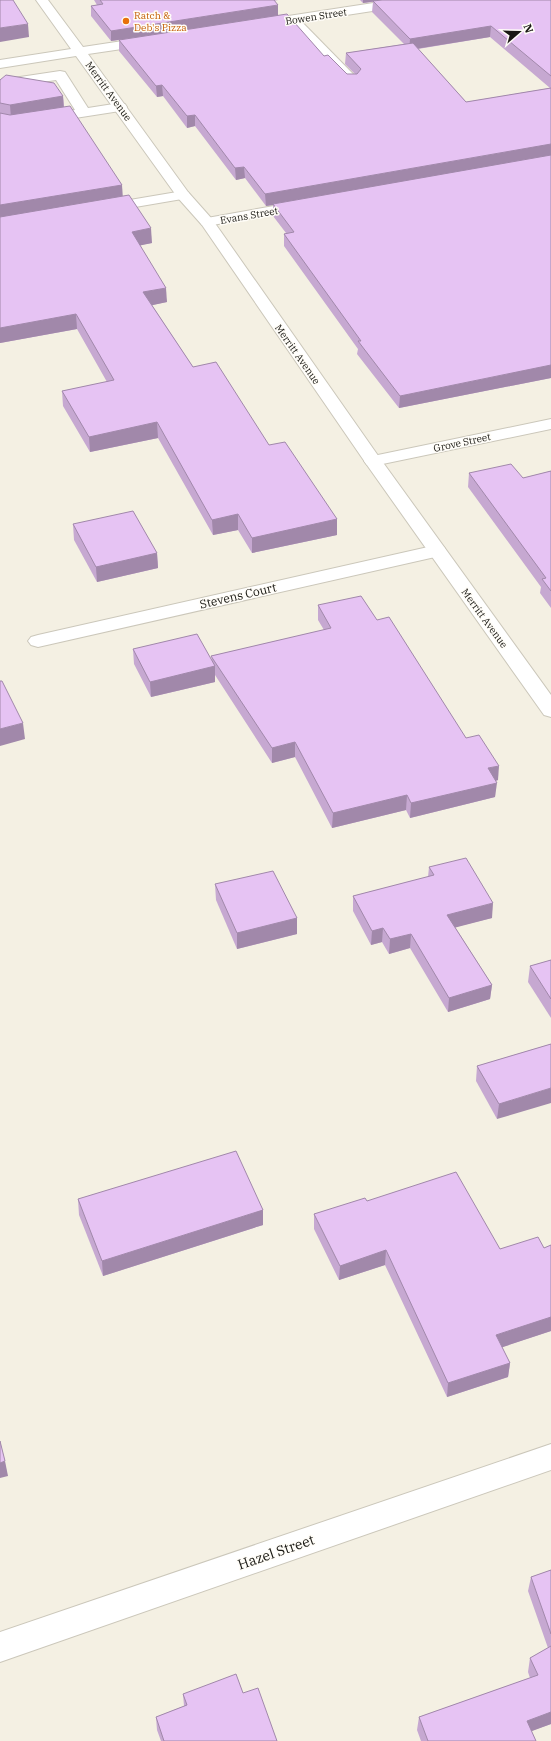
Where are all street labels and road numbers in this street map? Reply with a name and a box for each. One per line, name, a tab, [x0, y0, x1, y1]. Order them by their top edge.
street label: Bowen Street	[284, 5, 348, 28]
street label: Merritt Avenue	[83, 59, 135, 124]
street label: Evans Street	[219, 204, 280, 227]
street label: Merritt Avenue	[272, 322, 323, 387]
street label: Grove Street	[432, 430, 492, 455]
street label: Stevens Court	[198, 579, 278, 612]
street label: Merritt Avenue	[459, 586, 511, 651]
street label: Hazel Street	[235, 1530, 317, 1574]

